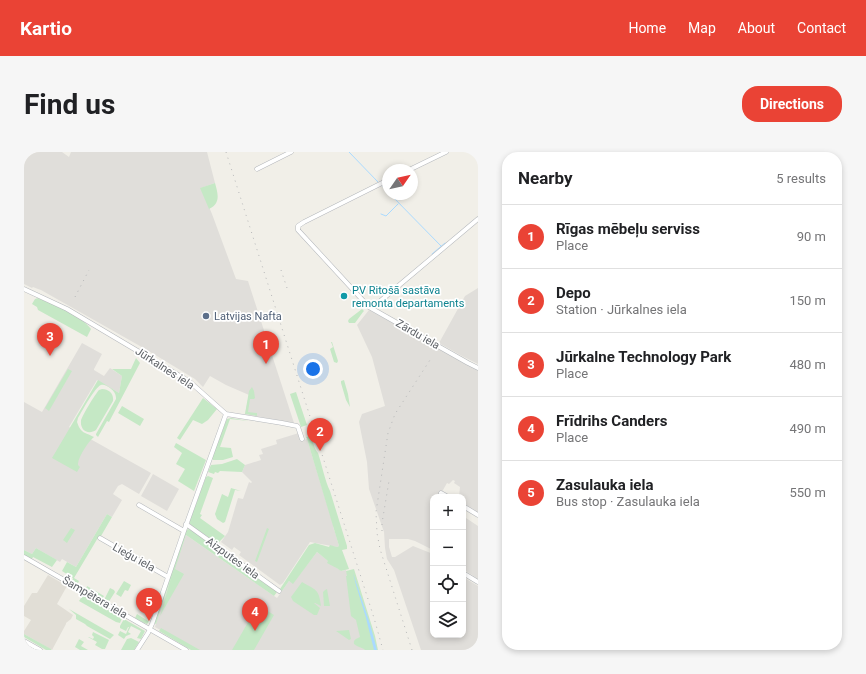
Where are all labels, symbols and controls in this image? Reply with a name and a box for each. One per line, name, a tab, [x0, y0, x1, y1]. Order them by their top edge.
text: Kartio	[20, 17, 72, 40]
text: Home	[628, 20, 666, 36]
text: Map	[688, 20, 716, 36]
text: About	[738, 20, 775, 36]
text: Contact	[797, 20, 846, 36]
button: Directions	[742, 86, 842, 122]
text: Find us	[24, 88, 115, 121]
north arrow	[382, 164, 418, 200]
text: Nearby	[518, 168, 573, 188]
text: 5 results	[776, 171, 826, 186]
text: Rīgas mēbeļu serviss	[556, 220, 700, 238]
text: 1	[527, 229, 535, 244]
text: 90 m	[797, 229, 826, 244]
text: Place	[556, 238, 588, 253]
place label: PV Ritošā sastāva remonta departaments	[352, 284, 465, 310]
text: Depo	[556, 284, 591, 302]
marker: PV Ritošā sastāva remonta departaments	[339, 291, 349, 301]
text: 2	[527, 293, 535, 308]
text: 150 m	[789, 293, 826, 308]
text: Station · Jūrkalnes iela	[556, 302, 687, 317]
place label: Latvijas Nafta	[214, 310, 282, 323]
marker: Latvijas Nafta	[201, 311, 211, 321]
street label: Zārdu iela	[394, 317, 442, 352]
pin: 3	[37, 323, 63, 356]
pin: 1	[253, 331, 279, 364]
street label: Jūrkalnes iela	[133, 345, 197, 392]
text: Jūrkalne Technology Park	[556, 348, 731, 366]
text: 3	[527, 357, 535, 372]
text: 480 m	[789, 357, 826, 372]
your location	[303, 359, 323, 379]
text: Place	[556, 366, 588, 381]
text: Frīdrihs Canders	[556, 412, 667, 430]
pin: 2	[307, 418, 333, 451]
text: 4	[527, 421, 535, 436]
text: 490 m	[789, 421, 826, 436]
text: Place	[556, 430, 588, 445]
text: Zasulauka iela	[556, 476, 653, 494]
text: 5	[527, 485, 535, 500]
text: 550 m	[789, 485, 826, 500]
map controls	[430, 494, 466, 638]
button: +	[430, 494, 466, 530]
text: Bus stop · Zasulauka iela	[556, 494, 700, 509]
button: −	[430, 530, 466, 566]
street label: Aizputes iela	[204, 535, 262, 582]
street label: Lieģu iela	[110, 540, 157, 574]
button: locate	[430, 566, 466, 602]
street label: Šampētera iela	[60, 574, 130, 621]
pin: 5	[136, 588, 162, 621]
pin: 4	[242, 598, 268, 631]
button: layers	[430, 602, 466, 638]

